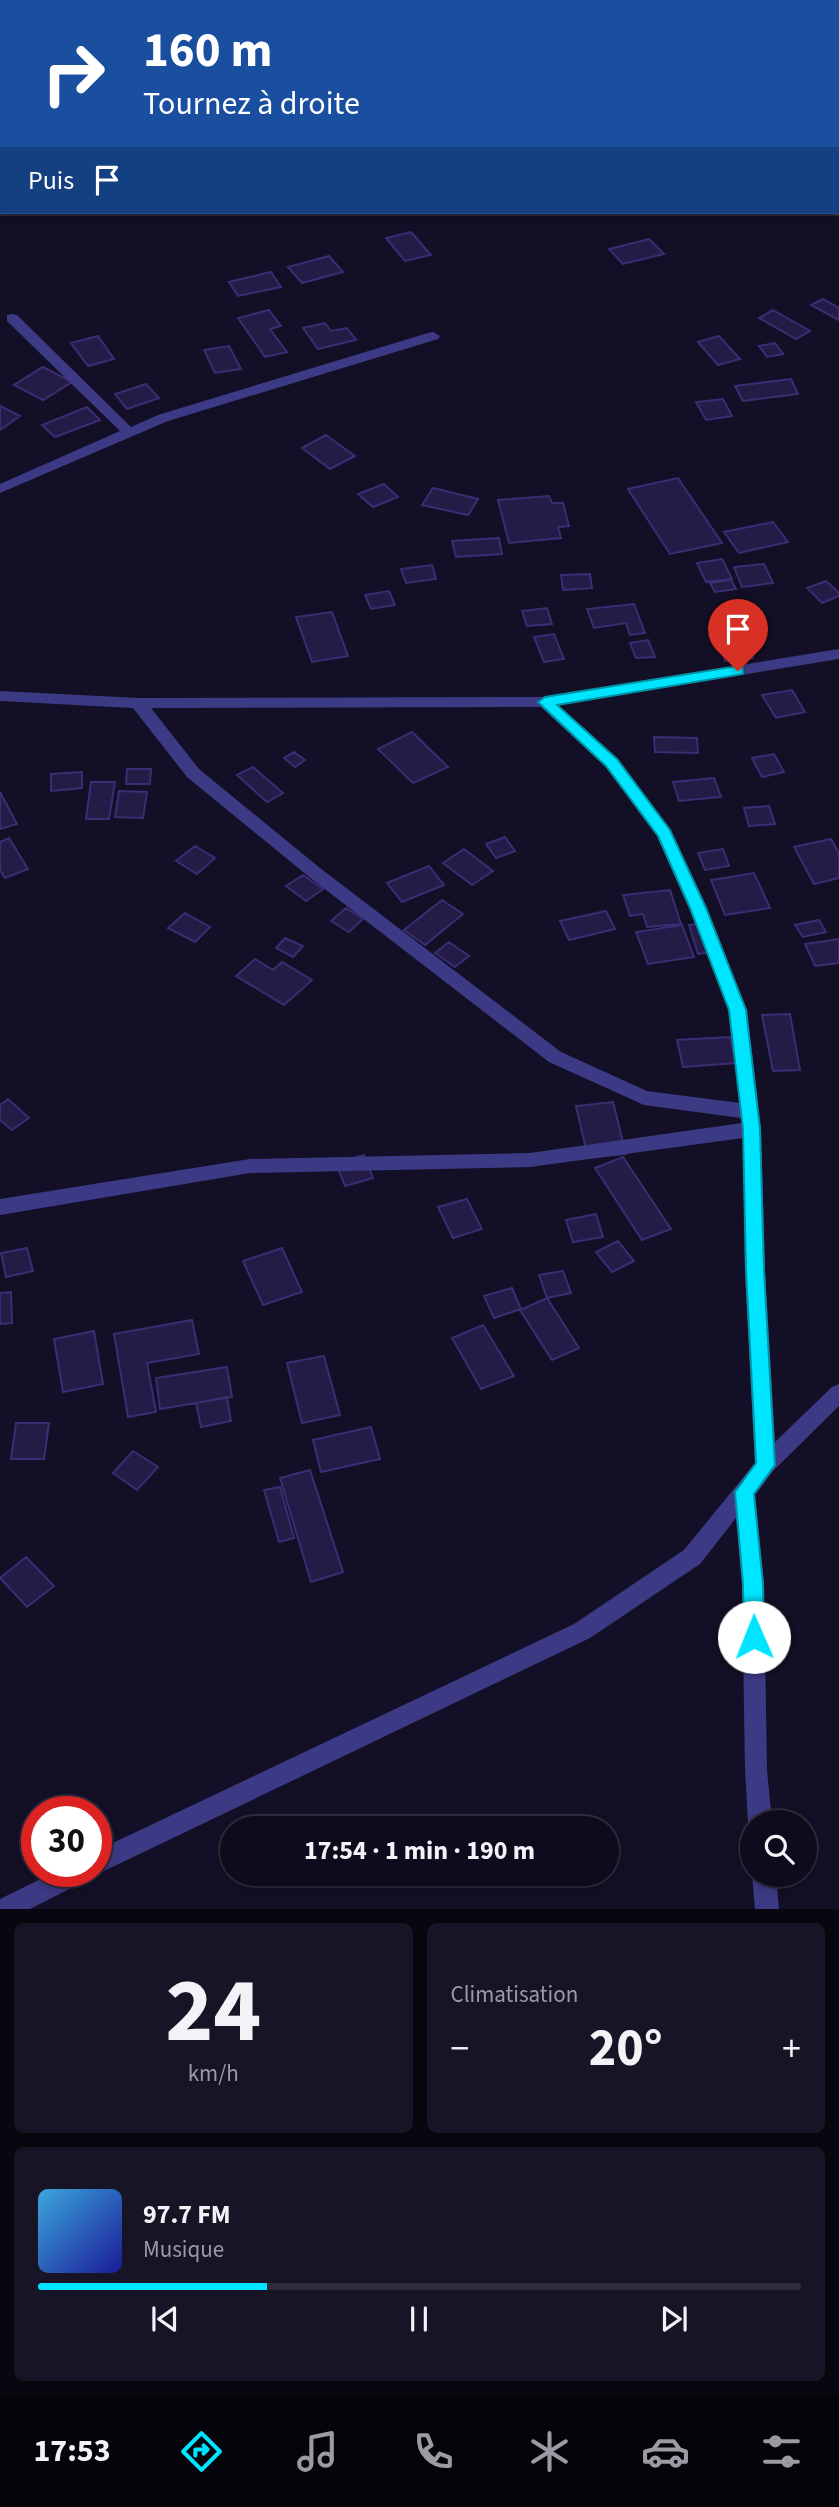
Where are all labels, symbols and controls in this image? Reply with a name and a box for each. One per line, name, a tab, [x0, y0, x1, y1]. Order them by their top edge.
text: 160 m	[143, 16, 272, 86]
icon: right	[28, 28, 119, 119]
text: Tournez à droite	[143, 81, 360, 127]
icon: arrive	[88, 161, 126, 199]
text: Puis	[28, 162, 74, 199]
pin	[708, 599, 768, 671]
icon: arrive	[719, 610, 757, 648]
position arrow	[717, 1600, 791, 1674]
speed limit sign: 30	[21, 1796, 112, 1887]
map controls	[740, 1810, 817, 1887]
button: search	[740, 1810, 817, 1887]
text: 17:54 · 1 min · 190 m	[304, 1832, 535, 1869]
text: 24	[165, 1947, 261, 2076]
text: Climatisation	[451, 1978, 578, 2011]
text: 20°	[589, 2012, 663, 2086]
text: −	[451, 2022, 469, 2076]
text: +	[782, 2022, 801, 2076]
text: km/h	[188, 2057, 239, 2090]
text: 97.7 FM	[143, 2196, 231, 2233]
text: Musique	[143, 2233, 224, 2266]
icon: previous	[146, 2300, 184, 2338]
icon: pause	[400, 2300, 438, 2338]
icon: next	[655, 2300, 693, 2338]
icon: directions	[177, 2427, 226, 2476]
icon: music	[293, 2427, 342, 2476]
icon: phone	[409, 2427, 458, 2476]
icon: climate	[525, 2427, 574, 2476]
icon: car	[641, 2427, 690, 2476]
icon: filters	[757, 2427, 806, 2476]
text: 17:53	[33, 2428, 111, 2474]

